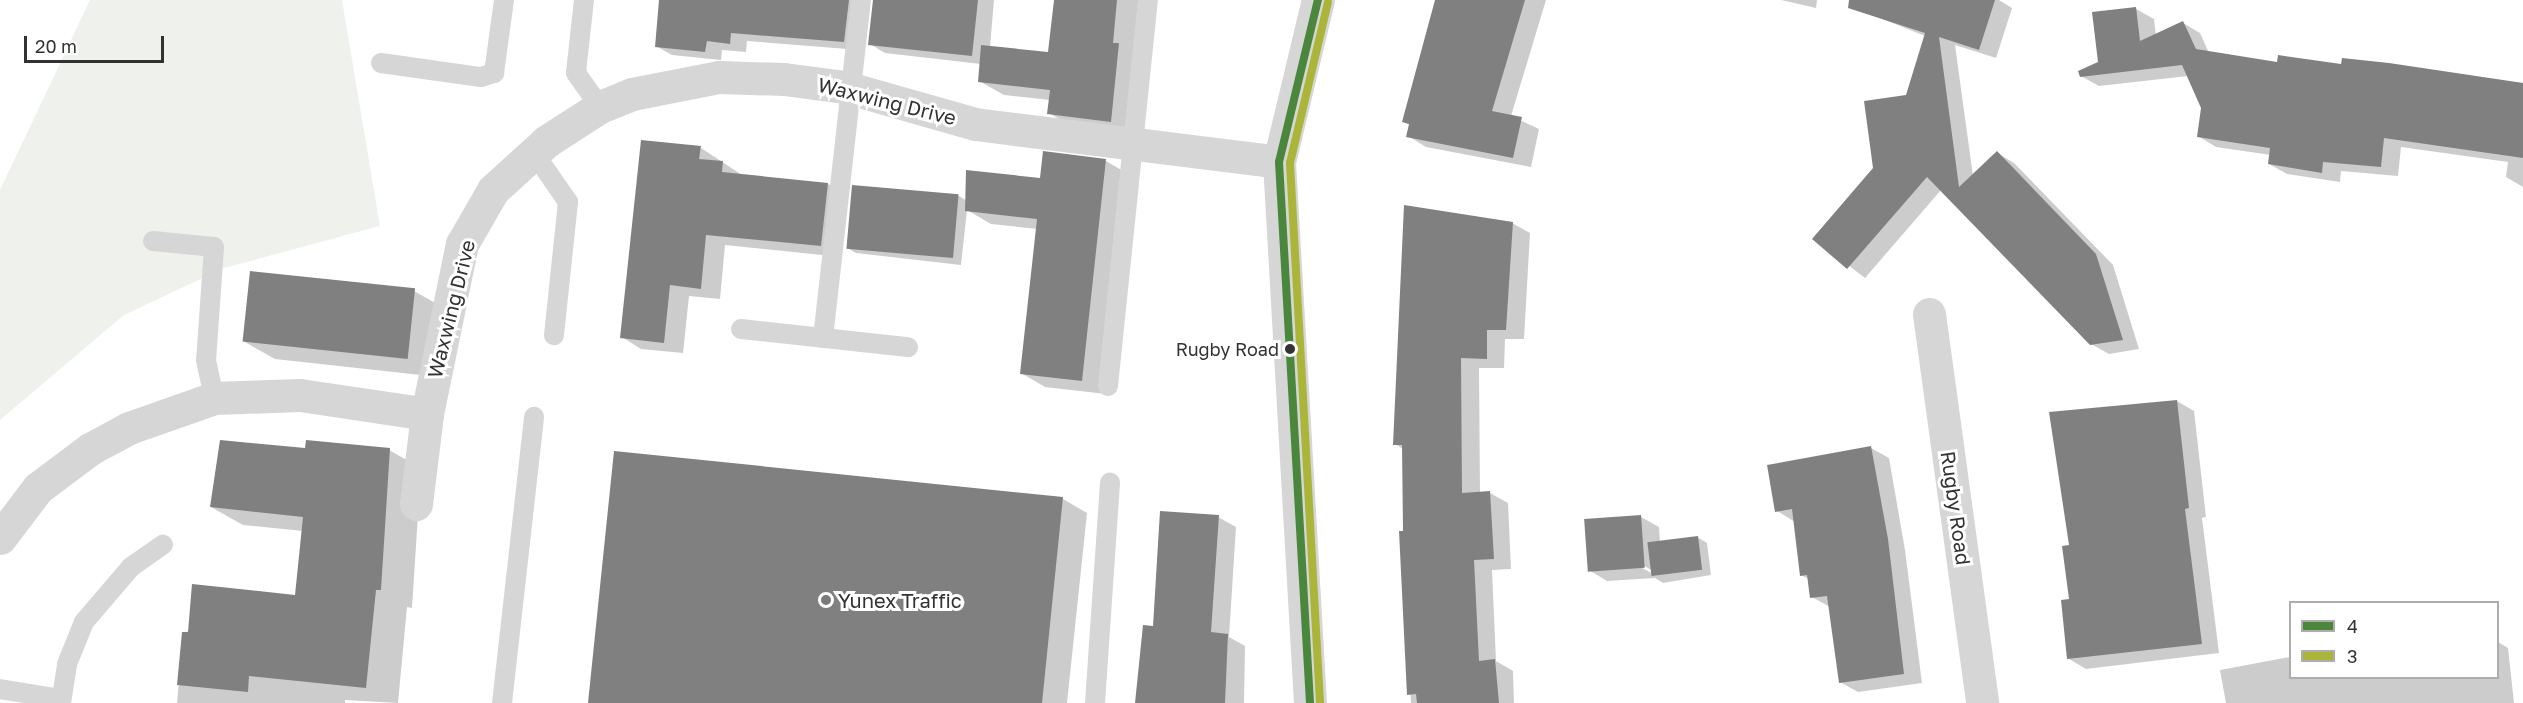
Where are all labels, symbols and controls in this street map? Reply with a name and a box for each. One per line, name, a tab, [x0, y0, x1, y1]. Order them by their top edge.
scale bar	[27, 24, 166, 62]
text: 20 m	[35, 35, 77, 57]
street label: Waxwing Drive	[815, 72, 959, 130]
street label: Waxwing Drive	[422, 237, 480, 381]
place label: Rugby Road	[1176, 338, 1279, 360]
marker: Rugby Road	[1284, 343, 1296, 355]
street label: Rugby Road	[1936, 450, 1976, 566]
place label: Yunex Traffic	[838, 588, 962, 612]
marker: Yunex Traffic	[819, 593, 833, 607]
legend	[2289, 601, 2499, 679]
text: 4	[2347, 615, 2358, 637]
text: 3	[2347, 645, 2358, 667]

